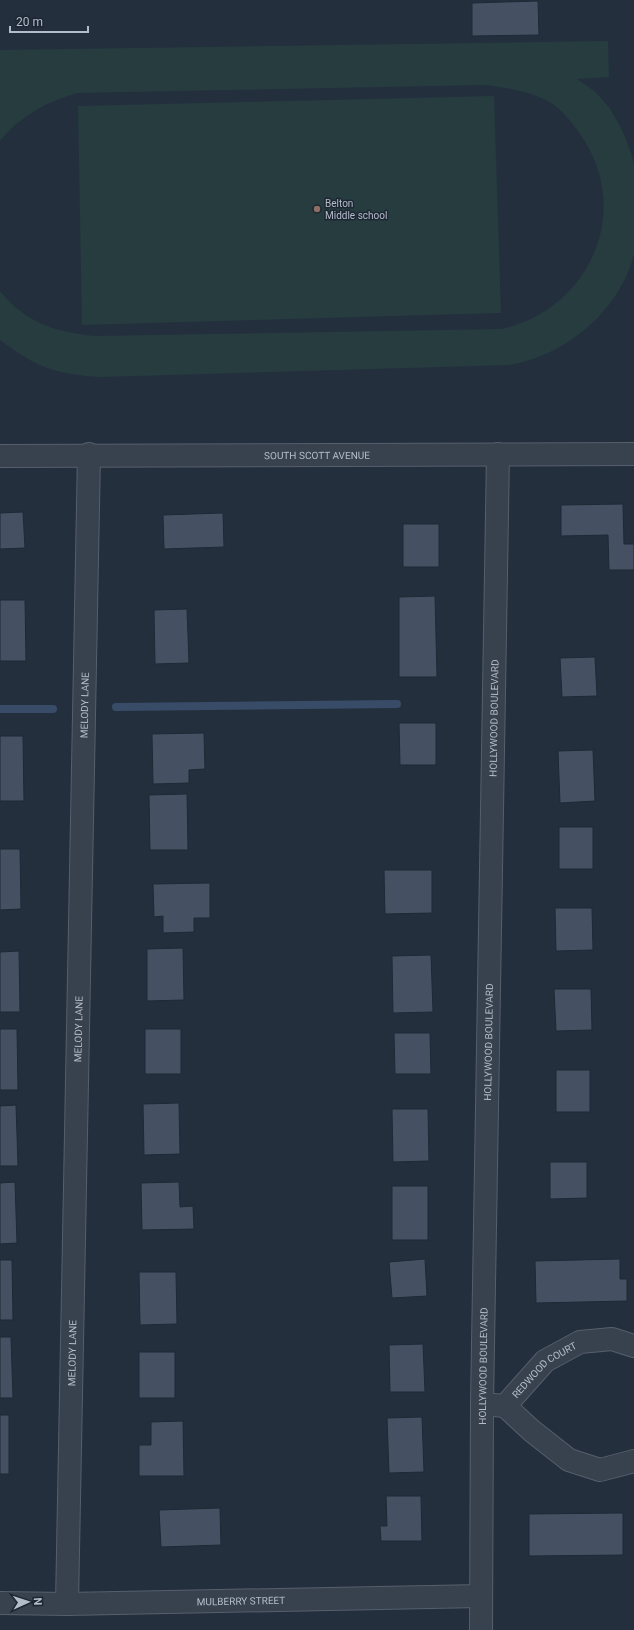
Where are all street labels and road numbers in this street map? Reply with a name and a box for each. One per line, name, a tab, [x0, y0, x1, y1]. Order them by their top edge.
street label: SOUTH SCOTT AVENUE	[264, 449, 370, 461]
street label: HOLLYWOOD BOULEVARD	[487, 659, 500, 777]
street label: MELODY LANE	[78, 672, 90, 738]
street label: HOLLYWOOD BOULEVARD	[482, 983, 495, 1101]
street label: MELODY LANE	[72, 996, 84, 1062]
street label: HOLLYWOOD BOULEVARD	[476, 1307, 489, 1425]
street label: MELODY LANE	[66, 1320, 78, 1386]
street label: REDWOOD COURT	[510, 1340, 578, 1400]
street label: MULBERRY STREET	[197, 1594, 285, 1607]

